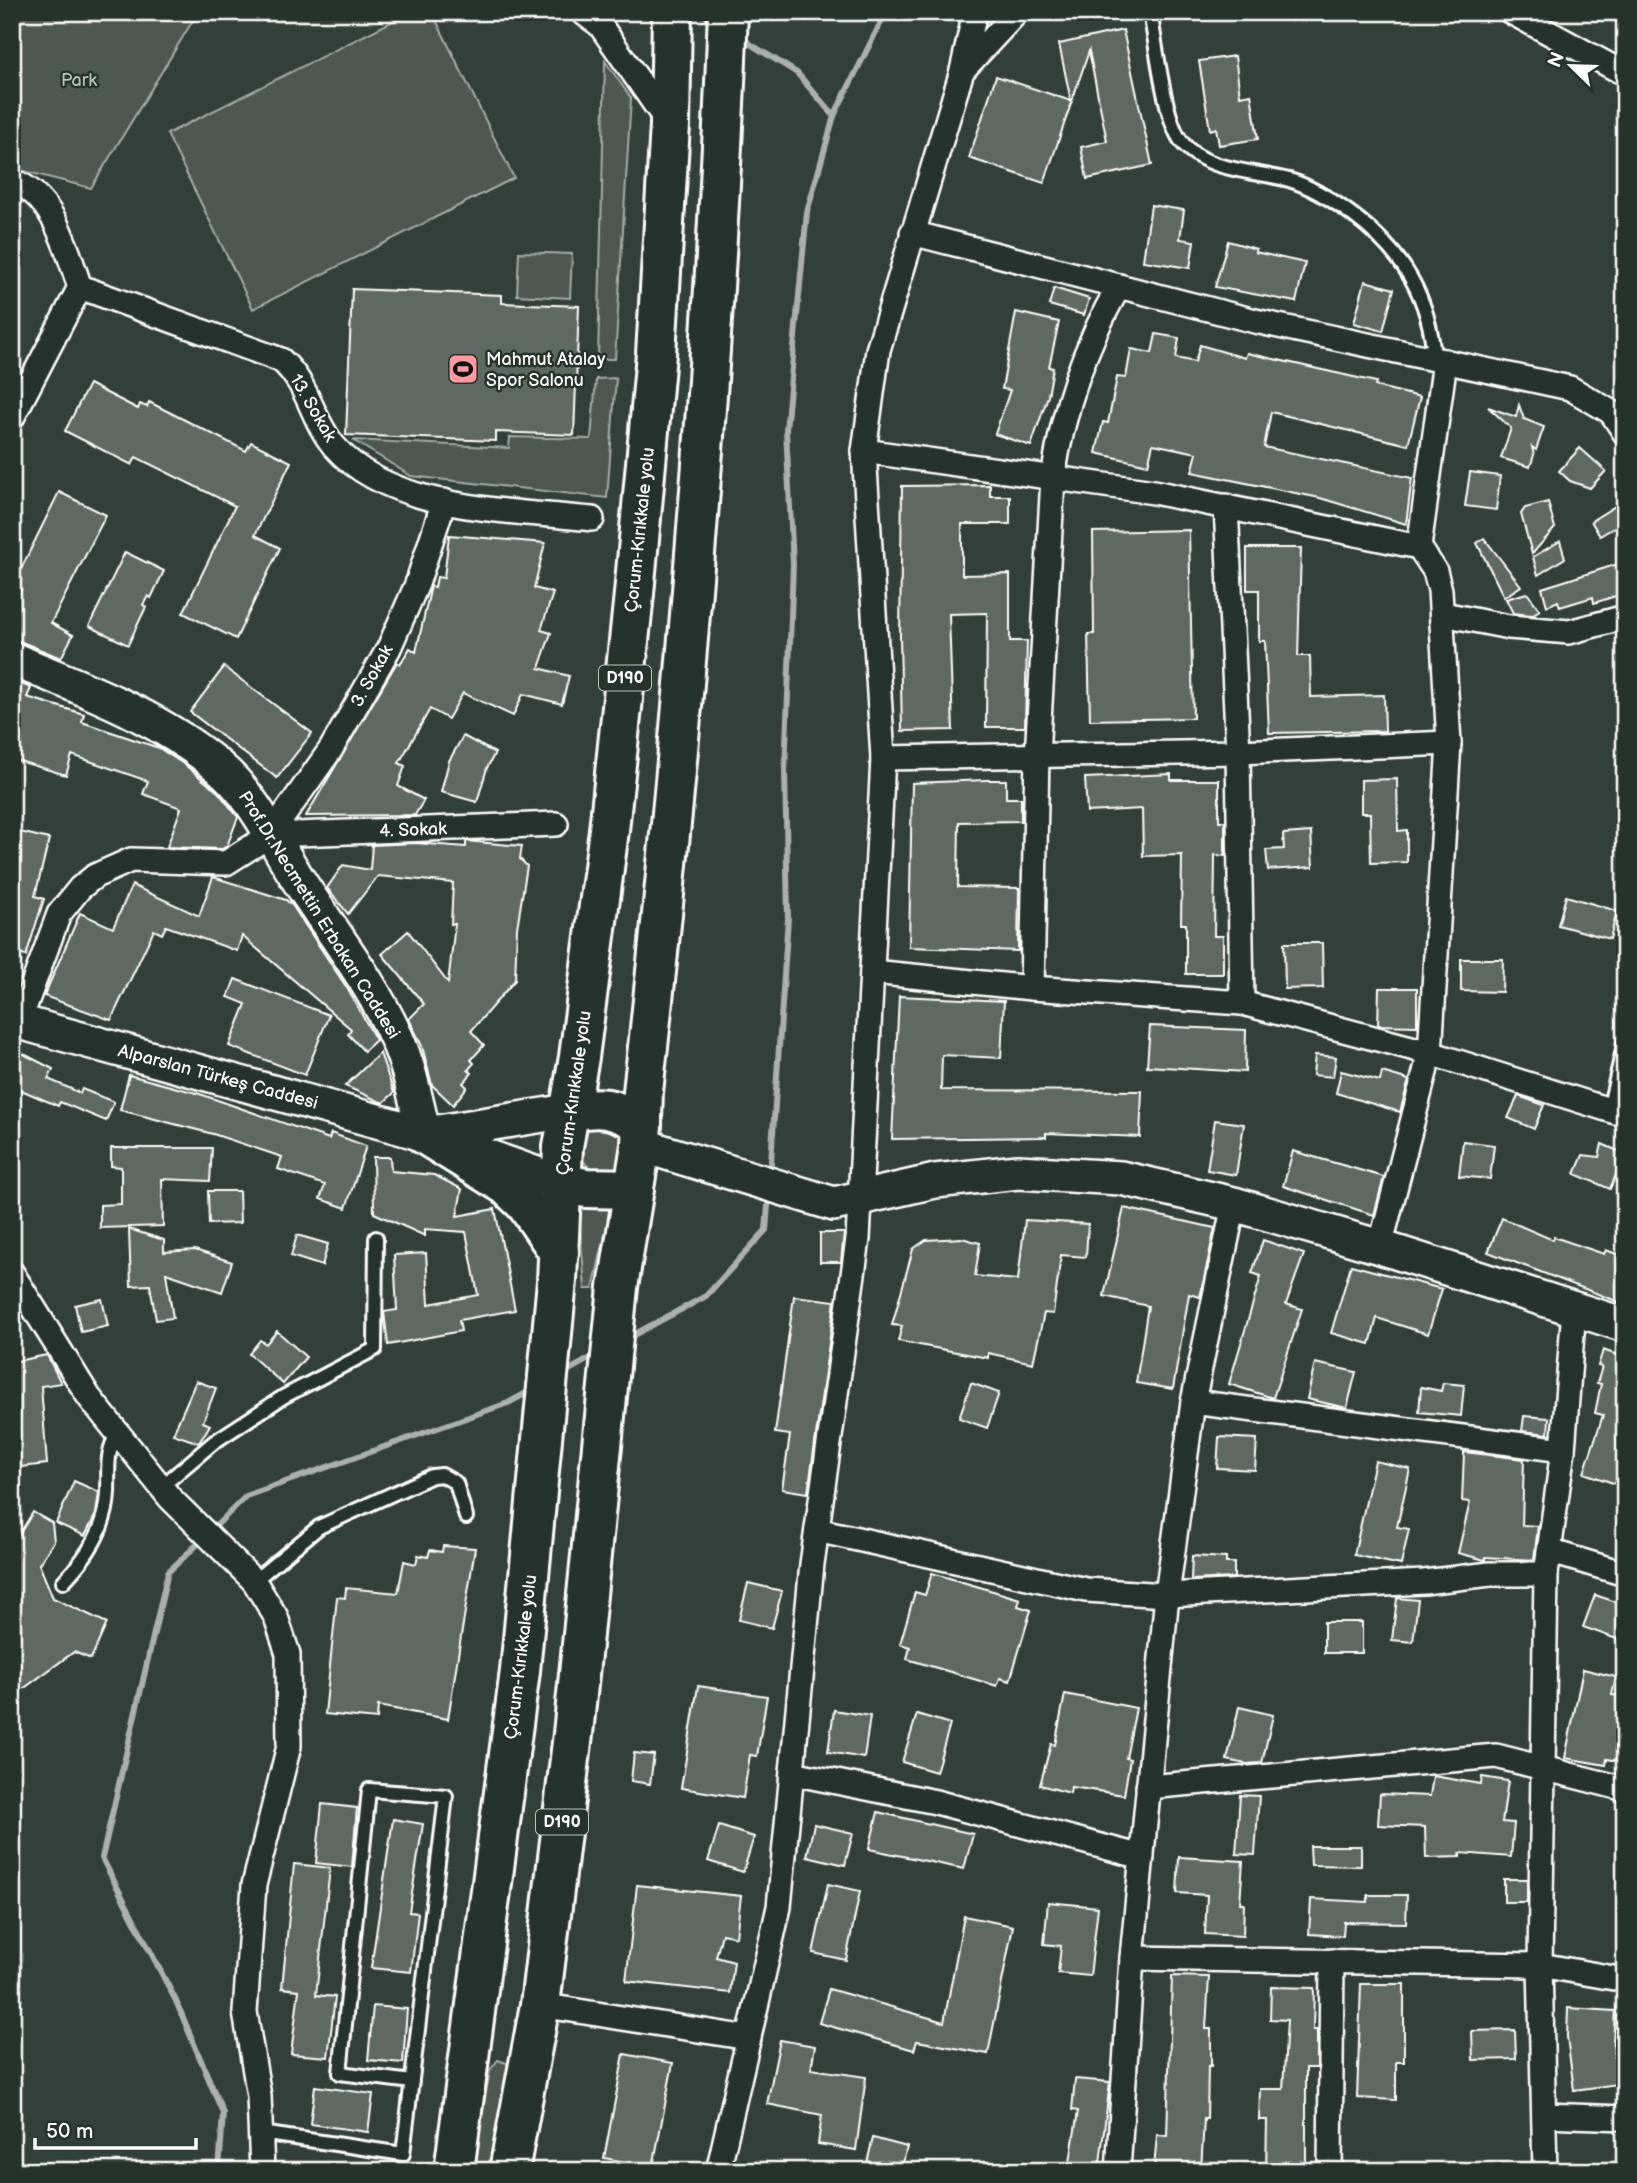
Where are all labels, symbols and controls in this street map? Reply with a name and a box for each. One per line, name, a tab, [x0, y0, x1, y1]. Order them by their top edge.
north arrow	[1536, 32, 1606, 102]
text: N	[1543, 49, 1570, 71]
park label: Park	[61, 70, 97, 91]
place label: Mahmut Atalay Spor Salonu	[486, 349, 606, 391]
sports icon: Mahmut Atalay Spor Salonu	[446, 352, 480, 386]
street label: 13. Sokak	[285, 370, 341, 446]
street label: Çorum-Kırıkkale yolu	[621, 446, 659, 614]
street label: 3. Sokak	[346, 641, 398, 711]
road number: D190	[599, 666, 651, 691]
street label: Prof.Dr.Necmettin Erbakan Caddesi	[234, 787, 404, 1043]
street label: 4. Sokak	[379, 818, 447, 842]
street label: Çorum-Kırıkkale yolu	[552, 1009, 596, 1177]
street label: Alparslan Türkeş Caddesi	[116, 1040, 320, 1114]
street label: Çorum-Kırıkkale yolu	[500, 1573, 542, 1741]
road number: D190	[536, 1810, 588, 1834]
scale bar	[35, 2106, 196, 2150]
text: 50 m	[46, 2119, 93, 2144]

